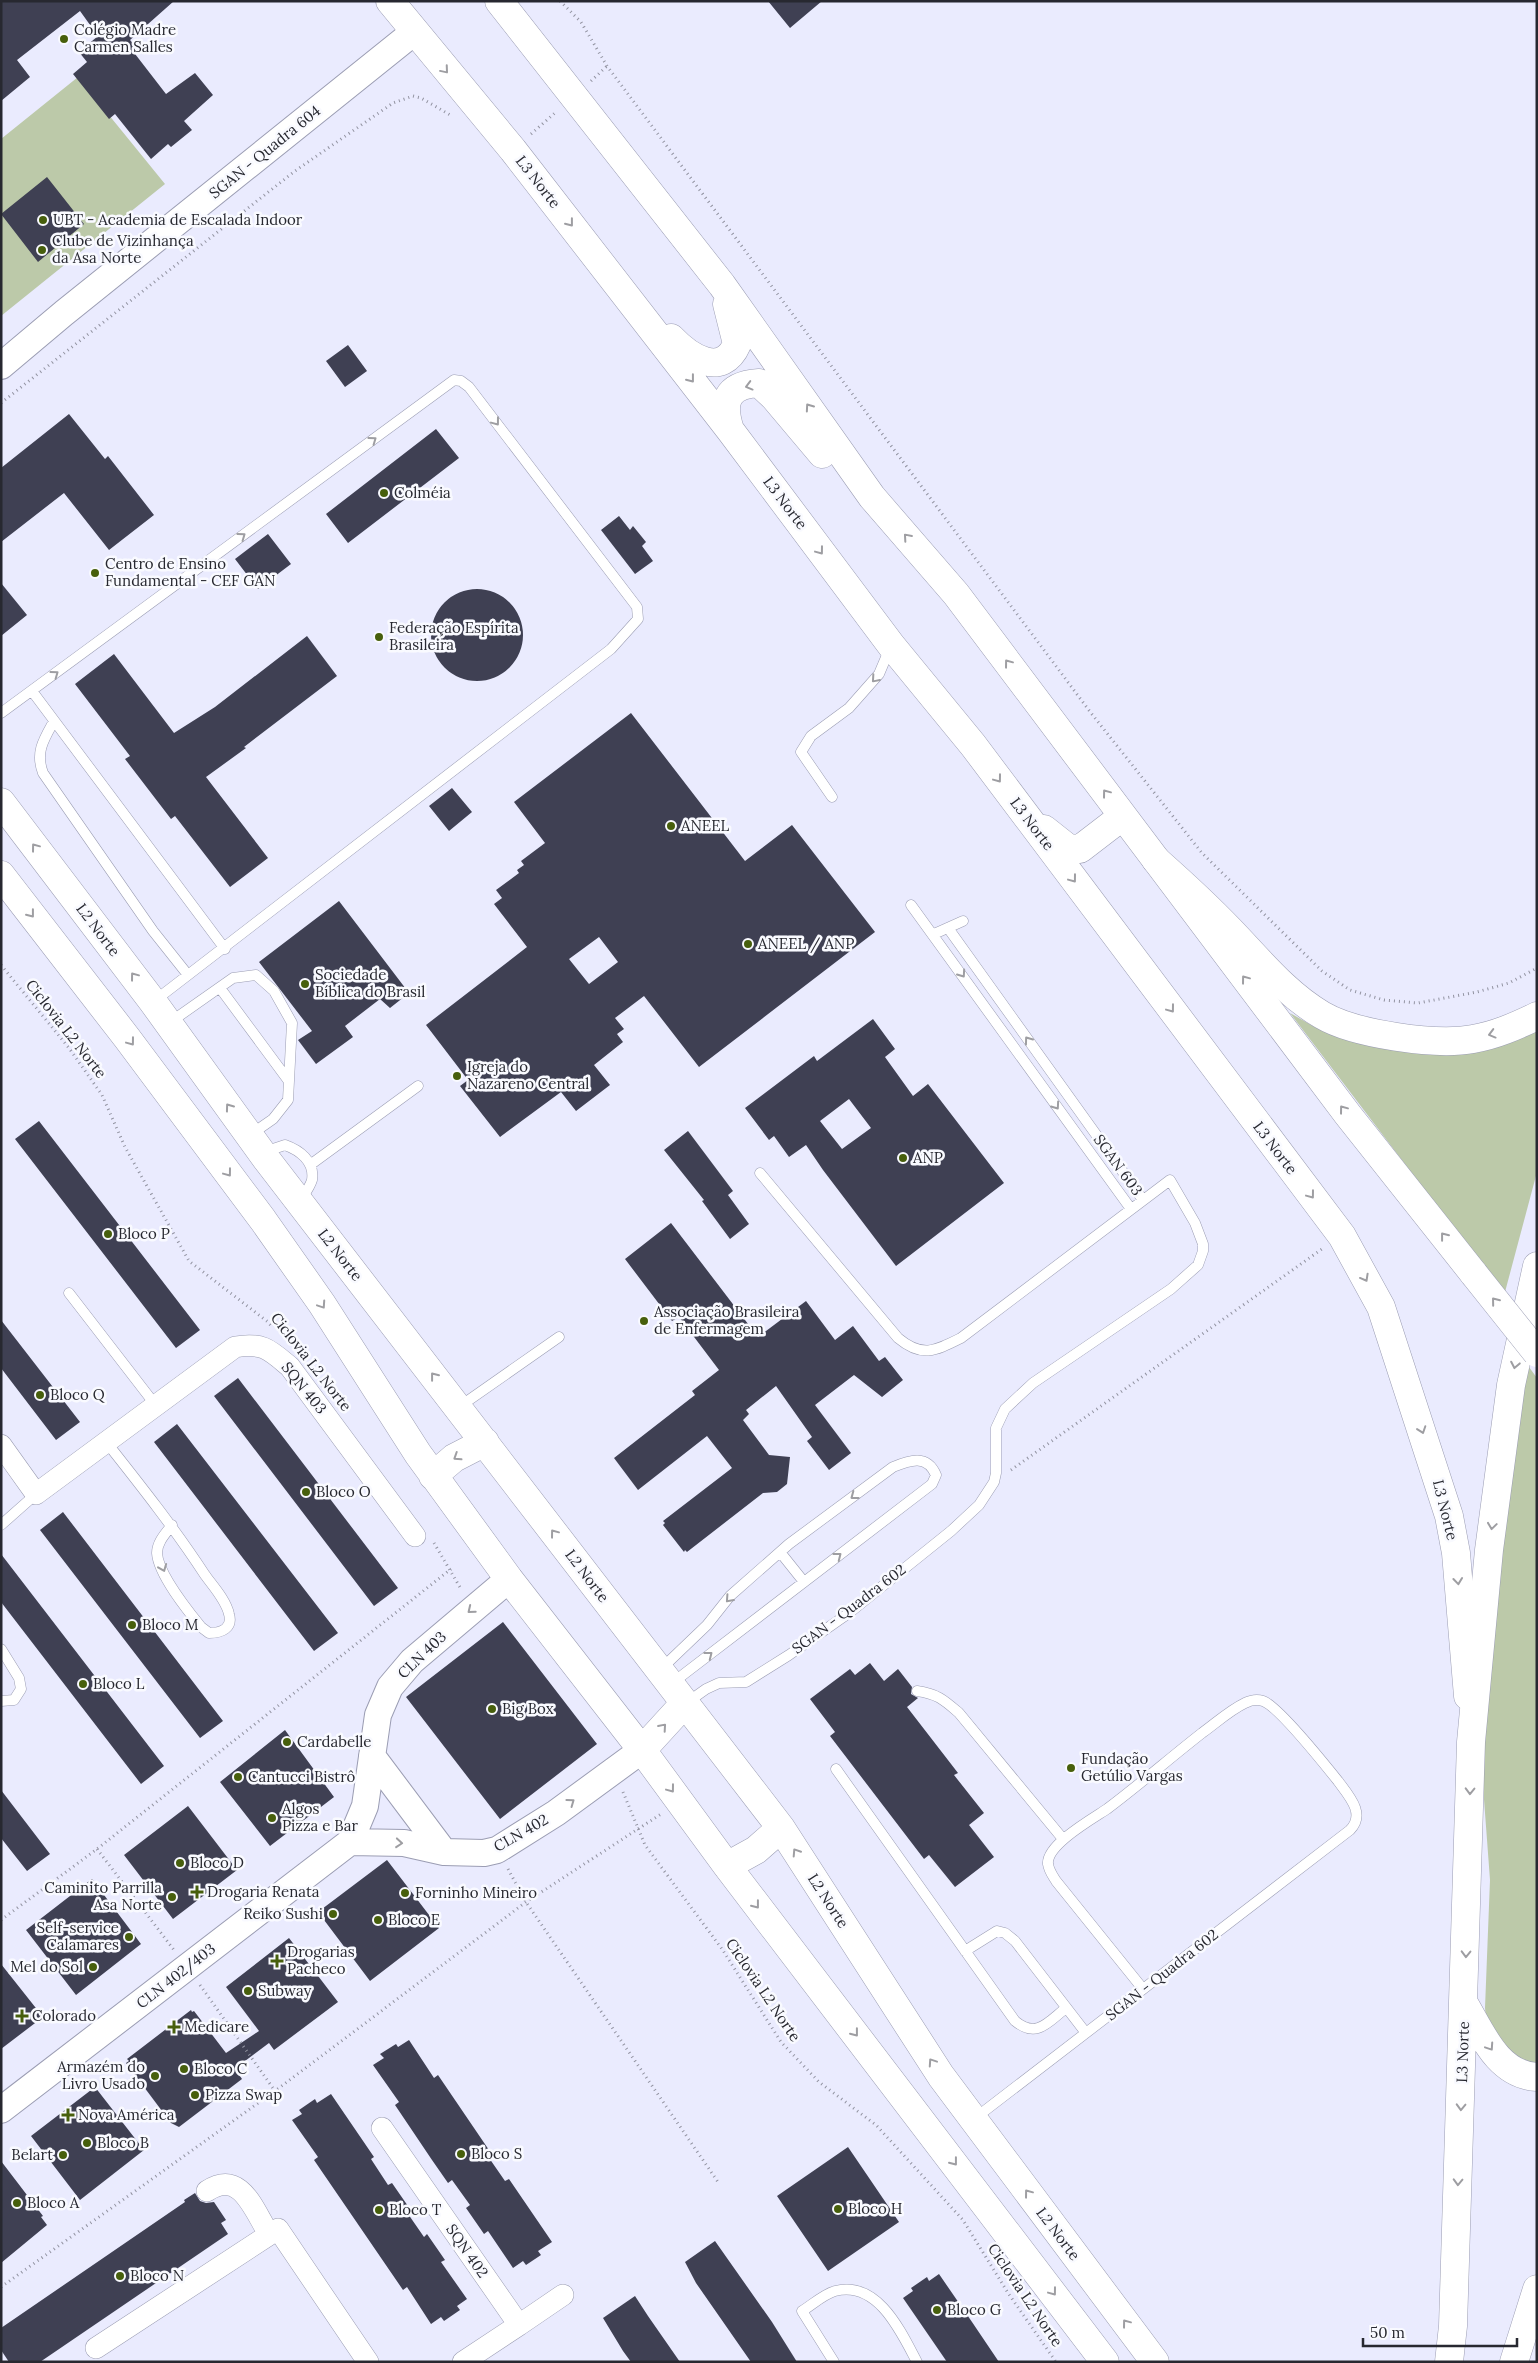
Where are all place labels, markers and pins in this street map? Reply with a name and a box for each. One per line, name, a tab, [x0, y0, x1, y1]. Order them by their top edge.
place label: Colégio Madre Carmen Salles	[74, 20, 176, 56]
marker: Colégio Madre Carmen Salles	[58, 33, 70, 45]
place label: UBT - Academia de Escalada Indoor	[53, 210, 303, 229]
marker: UBT - Academia de Escalada Indoor	[37, 214, 49, 226]
place label: Clube de Vizinhança da Asa Norte	[52, 231, 194, 267]
marker: Clube de Vizinhança da Asa Norte	[36, 244, 48, 256]
place label: Colméia	[394, 483, 451, 502]
marker: Colméia	[378, 487, 390, 499]
place label: Centro de Ensino Fundamental - CEF GAN	[105, 554, 275, 590]
marker: Centro de Ensino Fundamental - CEF GAN	[89, 567, 101, 579]
place label: Federação Espírita Brasileira	[389, 618, 519, 654]
marker: Federação Espírita Brasileira	[373, 631, 385, 643]
place label: ANEEL	[680, 816, 729, 835]
marker: ANEEL	[665, 820, 677, 832]
place label: ANEEL / ANP	[757, 934, 854, 954]
marker: ANEEL / ANP	[742, 938, 754, 950]
place label: Sociedade Bíblica do Brasil	[315, 965, 425, 1001]
marker: Sociedade Bíblica do Brasil	[299, 978, 311, 990]
place label: Igreja do Nazareno Central	[467, 1057, 589, 1093]
marker: Igreja do Nazareno Central	[451, 1070, 463, 1082]
place label: ANP	[912, 1148, 943, 1167]
marker: ANP	[897, 1152, 909, 1164]
place label: Bloco P	[118, 1224, 170, 1243]
marker: Bloco P	[102, 1228, 114, 1240]
place label: Associação Brasileira de Enfermagem	[653, 1302, 800, 1338]
marker: Associação Brasileira de Enfermagem	[638, 1315, 650, 1327]
place label: Bloco Q	[50, 1385, 105, 1404]
marker: Bloco Q	[34, 1389, 46, 1401]
place label: Bloco O	[316, 1482, 371, 1501]
marker: Bloco O	[300, 1486, 312, 1498]
place label: Bloco M	[142, 1615, 199, 1634]
marker: Bloco M	[126, 1619, 138, 1631]
place label: Bloco L	[93, 1674, 145, 1693]
marker: Bloco L	[77, 1678, 89, 1690]
place label: Big Box	[502, 1699, 554, 1718]
marker: Big Box	[486, 1703, 498, 1715]
place label: Cardabelle	[297, 1732, 371, 1751]
marker: Cardabelle	[281, 1736, 293, 1748]
place label: Fundação Getúlio Vargas	[1081, 1749, 1183, 1785]
marker: Fundação Getúlio Vargas	[1065, 1762, 1077, 1774]
place label: Cantucci Bistrô	[248, 1767, 356, 1786]
marker: Cantucci Bistrô	[232, 1771, 244, 1783]
place label: Algos Pizza e Bar	[281, 1799, 358, 1835]
marker: Algos Pizza e Bar	[266, 1812, 278, 1824]
place label: Bloco D	[190, 1853, 244, 1872]
marker: Bloco D	[174, 1857, 186, 1869]
place label: Caminito Parrilla Asa Norte	[44, 1878, 162, 1914]
place label: Drogaria Renata	[207, 1882, 320, 1901]
place label: Forninho Mineiro	[415, 1883, 537, 1902]
marker: Drogaria Renata	[191, 1886, 203, 1898]
marker: Forninho Mineiro	[399, 1887, 411, 1899]
marker: Caminito Parrilla Asa Norte	[166, 1891, 178, 1903]
place label: Reiko Sushi	[243, 1904, 323, 1923]
marker: Reiko Sushi	[327, 1908, 339, 1920]
place label: Bloco E	[388, 1910, 440, 1929]
marker: Bloco E	[372, 1914, 384, 1926]
place label: Self-service Calamares	[37, 1918, 119, 1954]
marker: Self-service Calamares	[123, 1931, 135, 1943]
place label: Drogarias Pacheco	[287, 1942, 355, 1978]
marker: Drogarias Pacheco	[271, 1955, 283, 1967]
place label: Mel do Sol	[10, 1957, 83, 1976]
marker: Mel do Sol	[87, 1961, 99, 1973]
place label: Subway	[258, 1981, 311, 2000]
marker: Subway	[242, 1985, 254, 1997]
place label: Colorado	[32, 2006, 96, 2025]
marker: Colorado	[16, 2010, 28, 2022]
place label: Medicare	[184, 2017, 249, 2036]
marker: Medicare	[168, 2021, 180, 2033]
place label: Armazém do Livro Usado	[56, 2057, 145, 2093]
place label: Bloco C	[194, 2059, 248, 2078]
marker: Bloco C	[178, 2063, 190, 2075]
marker: Armazém do Livro Usado	[149, 2070, 161, 2082]
place label: Pizza Swap	[205, 2085, 282, 2104]
marker: Pizza Swap	[189, 2089, 201, 2101]
place label: Nova América	[78, 2105, 175, 2124]
marker: Nova América	[62, 2109, 74, 2121]
place label: Bloco B	[97, 2133, 149, 2152]
marker: Bloco B	[81, 2137, 93, 2149]
place label: Bloco S	[471, 2144, 522, 2163]
place label: Belart	[11, 2145, 53, 2164]
marker: Bloco S	[455, 2148, 467, 2160]
marker: Belart	[57, 2149, 69, 2161]
place label: Bloco A	[27, 2193, 80, 2212]
marker: Bloco A	[11, 2197, 23, 2209]
place label: Bloco H	[848, 2199, 902, 2218]
place label: Bloco T	[389, 2200, 442, 2219]
marker: Bloco H	[832, 2203, 844, 2215]
marker: Bloco T	[373, 2204, 385, 2216]
place label: Bloco N	[130, 2266, 184, 2285]
marker: Bloco N	[114, 2270, 126, 2282]
place label: Bloco G	[947, 2300, 1002, 2319]
marker: Bloco G	[931, 2304, 943, 2316]

